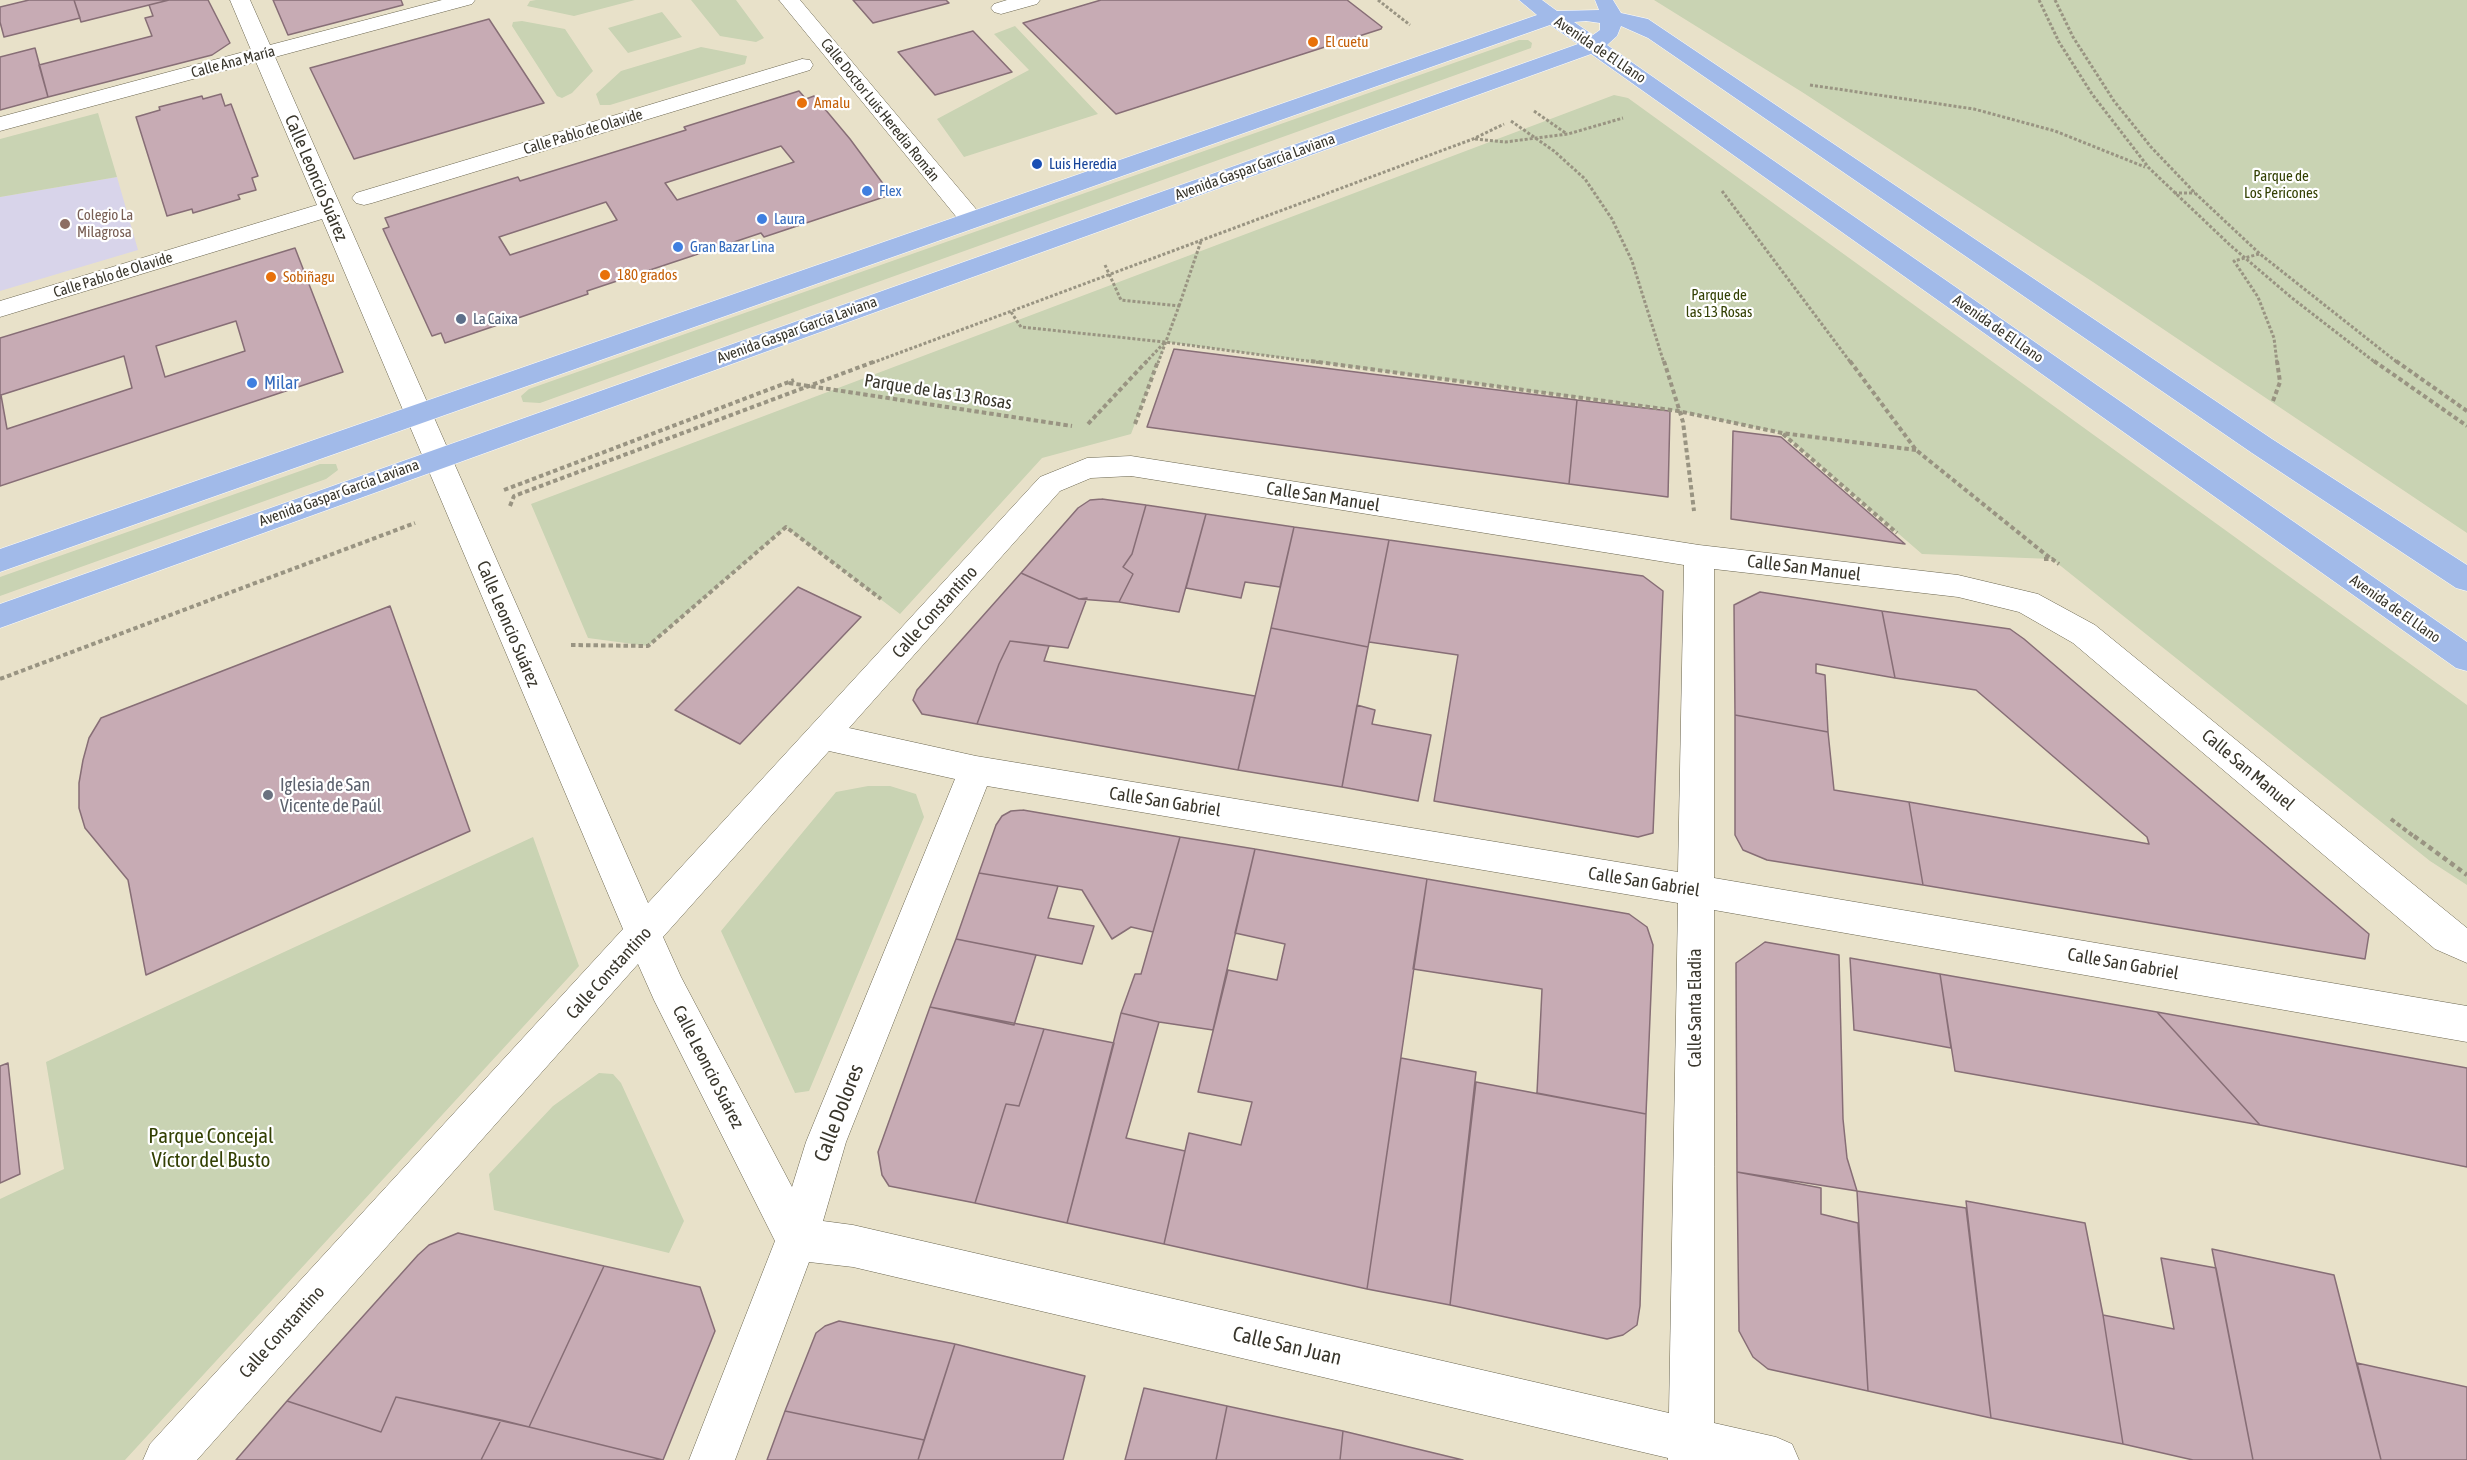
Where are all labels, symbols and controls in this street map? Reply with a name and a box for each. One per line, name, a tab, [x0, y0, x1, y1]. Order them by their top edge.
street label: Avenida de El Llano	[1551, 13, 1649, 87]
place label: El cuetu	[1325, 33, 1369, 51]
street label: Calle Doctor Luis Heredia Román	[817, 35, 943, 185]
marker: El cuetu	[1306, 35, 1320, 49]
street label: Calle Ana María	[189, 42, 277, 82]
place label: Amalu	[814, 94, 850, 112]
marker: Amalu	[795, 96, 809, 110]
street label: Calle Pablo de Olavide	[521, 105, 645, 159]
street label: Calle Leoncio Suárez	[280, 112, 352, 244]
street label: Avenida Gaspar García Laviana	[1173, 130, 1337, 204]
place label: Luis Heredia	[1049, 155, 1117, 173]
marker: Luis Heredia	[1030, 157, 1044, 171]
park label: Parque de Los Pericones	[2244, 167, 2318, 202]
place label: Flex	[879, 182, 902, 200]
marker: Flex	[860, 184, 874, 198]
place label: Colegio La Milagrosa	[77, 206, 133, 241]
place label: Laura	[774, 210, 805, 228]
marker: Laura	[755, 212, 769, 226]
marker: Colegio La Milagrosa	[58, 217, 72, 231]
place label: Gran Bazar Lina	[690, 238, 775, 256]
marker: Gran Bazar Lina	[671, 240, 685, 254]
street label: Calle Pablo de Olavide	[51, 248, 175, 302]
place label: 180 grados	[617, 266, 677, 284]
place label: Sobiñagu	[283, 268, 335, 286]
marker: 180 grados	[598, 268, 612, 282]
marker: Sobiñagu	[264, 270, 278, 284]
park label: Parque de las 13 Rosas	[1686, 286, 1752, 321]
street label: Avenida de El Llano	[1949, 291, 2047, 367]
street label: Avenida Gaspar García Laviana	[715, 293, 879, 367]
place label: La Caixa	[473, 310, 518, 328]
marker: La Caixa	[454, 312, 468, 326]
street label: Parque de las 13 Rosas	[863, 370, 1013, 414]
place label: Milar	[264, 372, 299, 394]
marker: Milar	[245, 376, 259, 390]
street label: Avenida Gaspar García Laviana	[257, 456, 421, 530]
street label: Calle San Manuel	[1265, 477, 1381, 517]
street label: Calle San Manuel	[1746, 550, 1862, 586]
street label: Calle Leoncio Suárez	[472, 558, 544, 690]
street label: Calle Constantino	[888, 561, 982, 663]
street label: Avenida de El Llano	[2346, 571, 2444, 647]
street label: Calle San Manuel	[2197, 725, 2299, 815]
place label: Iglesia de San Vicente de Paúl	[280, 774, 382, 816]
street label: Calle San Gabriel	[1108, 783, 1222, 821]
marker: Iglesia de San Vicente de Paúl	[261, 788, 275, 802]
street label: Calle San Gabriel	[1587, 863, 1701, 901]
street label: Calle Constantino	[562, 922, 656, 1024]
street label: Calle San Gabriel	[2066, 944, 2180, 984]
street label: Calle Santa Eladia	[1684, 949, 1706, 1067]
street label: Calle Leoncio Suárez	[668, 1002, 748, 1132]
street label: Calle Dolores	[809, 1061, 869, 1165]
park label: Parque Concejal Víctor del Busto	[148, 1123, 274, 1173]
street label: Calle Constantino	[235, 1281, 329, 1383]
street label: Calle San Juan	[1230, 1321, 1344, 1371]

